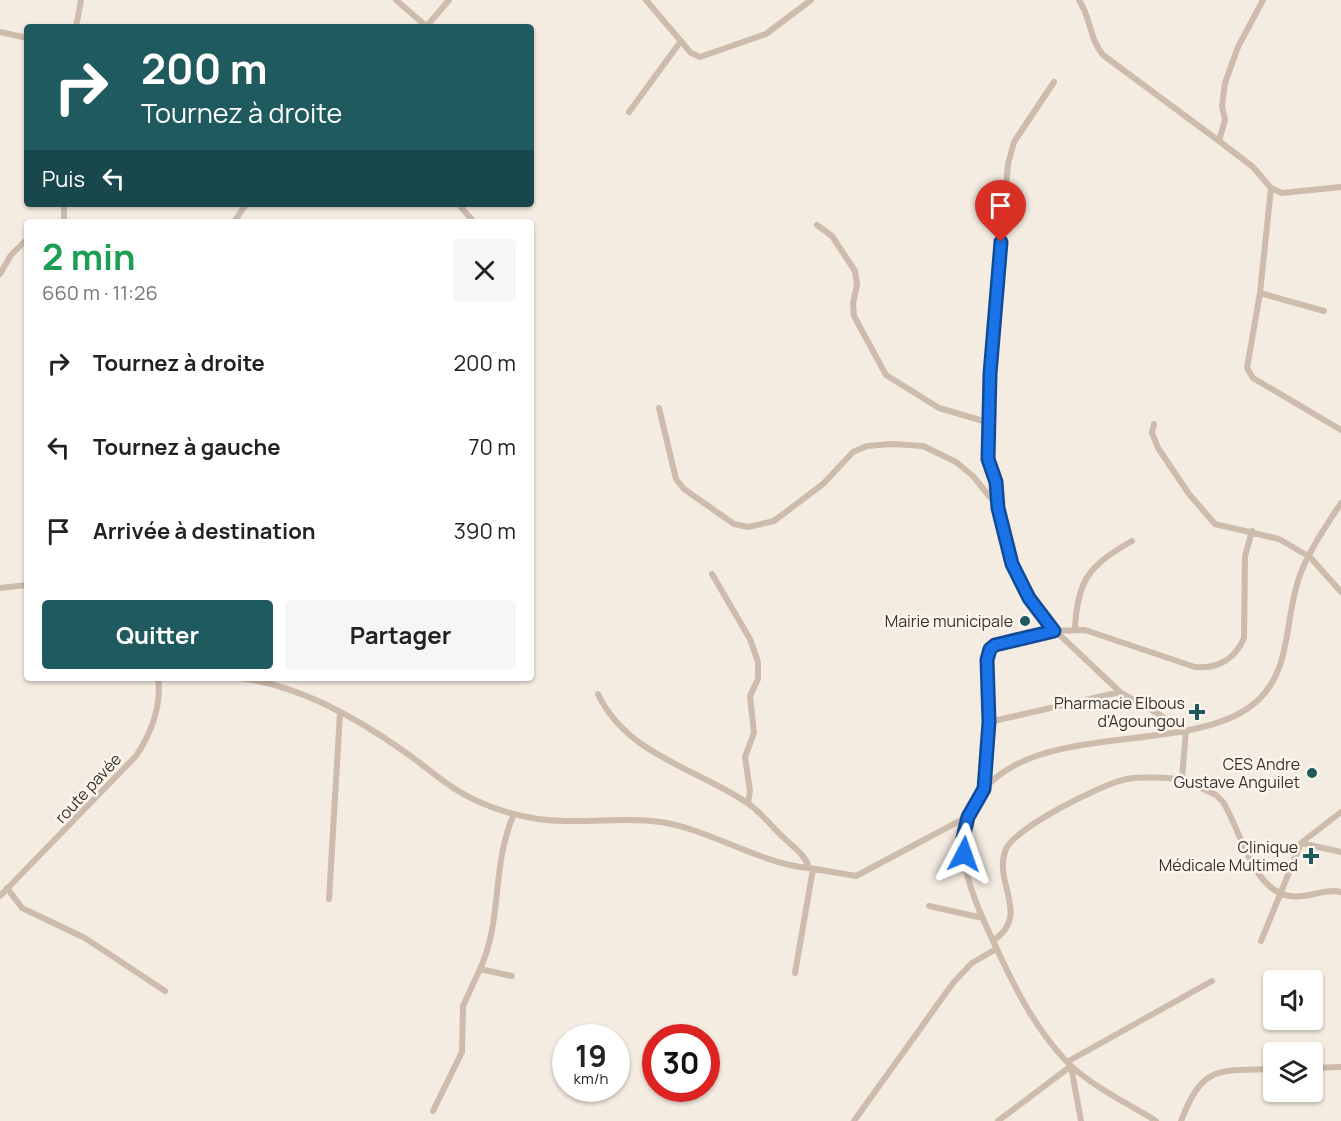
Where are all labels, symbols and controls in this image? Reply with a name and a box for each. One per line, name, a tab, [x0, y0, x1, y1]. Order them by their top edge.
text: 200 m	[141, 39, 267, 97]
icon: right	[42, 48, 120, 126]
text: Tournez à droite	[141, 94, 342, 131]
icon: left	[97, 162, 130, 195]
text: Puis	[42, 164, 85, 194]
pin	[975, 180, 1026, 242]
icon: arrive	[984, 189, 1017, 222]
text: 2 min	[42, 232, 136, 281]
button: close	[453, 239, 516, 302]
text: 660 m · 11:26	[42, 279, 158, 306]
icon: right	[42, 347, 75, 380]
text: Tournez à droite	[93, 348, 265, 378]
text: 200 m	[454, 348, 516, 378]
icon: left	[42, 431, 75, 464]
text: Tournez à gauche	[93, 432, 280, 462]
text: 70 m	[468, 432, 516, 462]
icon: arrive	[42, 515, 75, 548]
text: Arrivée à destination	[93, 516, 316, 546]
text: 390 m	[454, 516, 516, 546]
button: Quitter	[42, 600, 273, 669]
button: Partager	[285, 600, 516, 669]
place label: Mairie municipale	[885, 610, 1013, 632]
marker: Mairie municipale	[1018, 614, 1032, 628]
place label: Pharmacie Elbous d'Agoungou	[1054, 692, 1185, 732]
marker: Pharmacie Elbous d'Agoungou	[1190, 705, 1204, 719]
street label: route pavée	[50, 748, 126, 828]
place label: CES Andre Gustave Anguilet	[1174, 753, 1300, 793]
marker: CES Andre Gustave Anguilet	[1305, 766, 1319, 780]
position arrow	[932, 822, 996, 886]
place label: Clinique Médicale Multimed	[1159, 836, 1298, 876]
marker: Clinique Médicale Multimed	[1302, 847, 1320, 865]
map controls	[1263, 970, 1323, 1102]
button: sound	[1263, 970, 1323, 1030]
speed limit sign: 30	[642, 1024, 720, 1102]
text: 19	[575, 1035, 607, 1076]
button: layers	[1263, 1042, 1323, 1102]
text: km/h	[574, 1068, 608, 1089]

